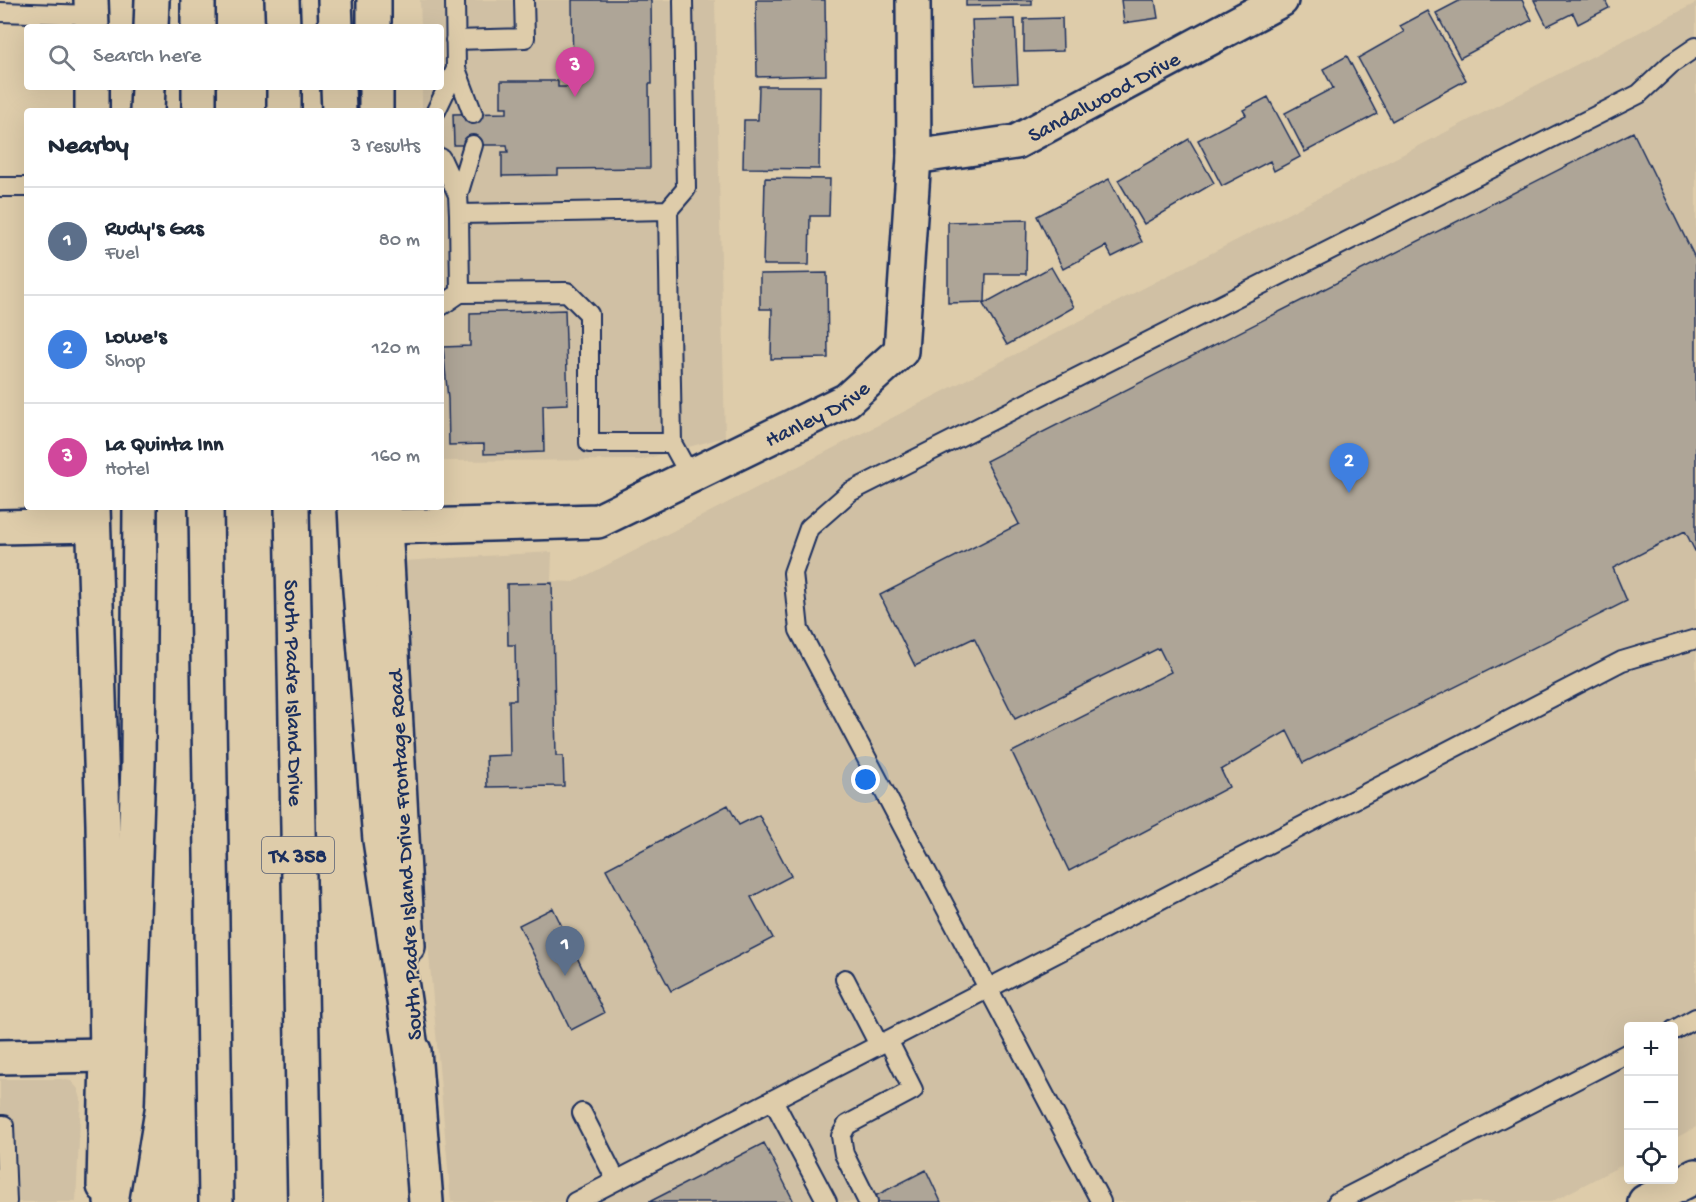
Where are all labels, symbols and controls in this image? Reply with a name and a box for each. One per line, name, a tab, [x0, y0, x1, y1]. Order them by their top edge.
search box	[24, 24, 444, 90]
icon: search	[45, 41, 78, 74]
text: Search here	[93, 44, 201, 70]
street label: Sandalwood Drive	[1025, 47, 1186, 150]
pin: 3	[556, 48, 594, 97]
text: Nearby	[48, 132, 129, 163]
text: 3 results	[351, 136, 420, 159]
text: Rudy's Gas	[105, 217, 204, 243]
text: 1	[63, 230, 72, 253]
text: 80 m	[379, 230, 420, 253]
text: Fuel	[105, 243, 139, 266]
text: Lowe's	[105, 325, 167, 351]
text: 2	[63, 338, 72, 361]
text: 120 m	[372, 338, 420, 361]
text: Shop	[105, 351, 145, 374]
street label: Hanley Drive	[762, 376, 877, 455]
text: La Quinta Inn	[105, 433, 223, 459]
pin: 2	[1330, 444, 1368, 493]
text: 3	[62, 446, 73, 469]
text: 160 m	[371, 446, 420, 469]
text: Hotel	[105, 459, 150, 482]
street label: South Padre Island Drive	[276, 579, 307, 807]
street label: South Padre Island Drive Frontage Road	[384, 667, 430, 1041]
your location	[851, 765, 880, 794]
road number: TX 358	[262, 837, 334, 873]
pin: 1	[546, 926, 584, 976]
map controls	[1624, 1022, 1678, 1184]
button: +	[1624, 1022, 1678, 1076]
button: −	[1624, 1076, 1678, 1130]
button: locate	[1624, 1130, 1678, 1184]

